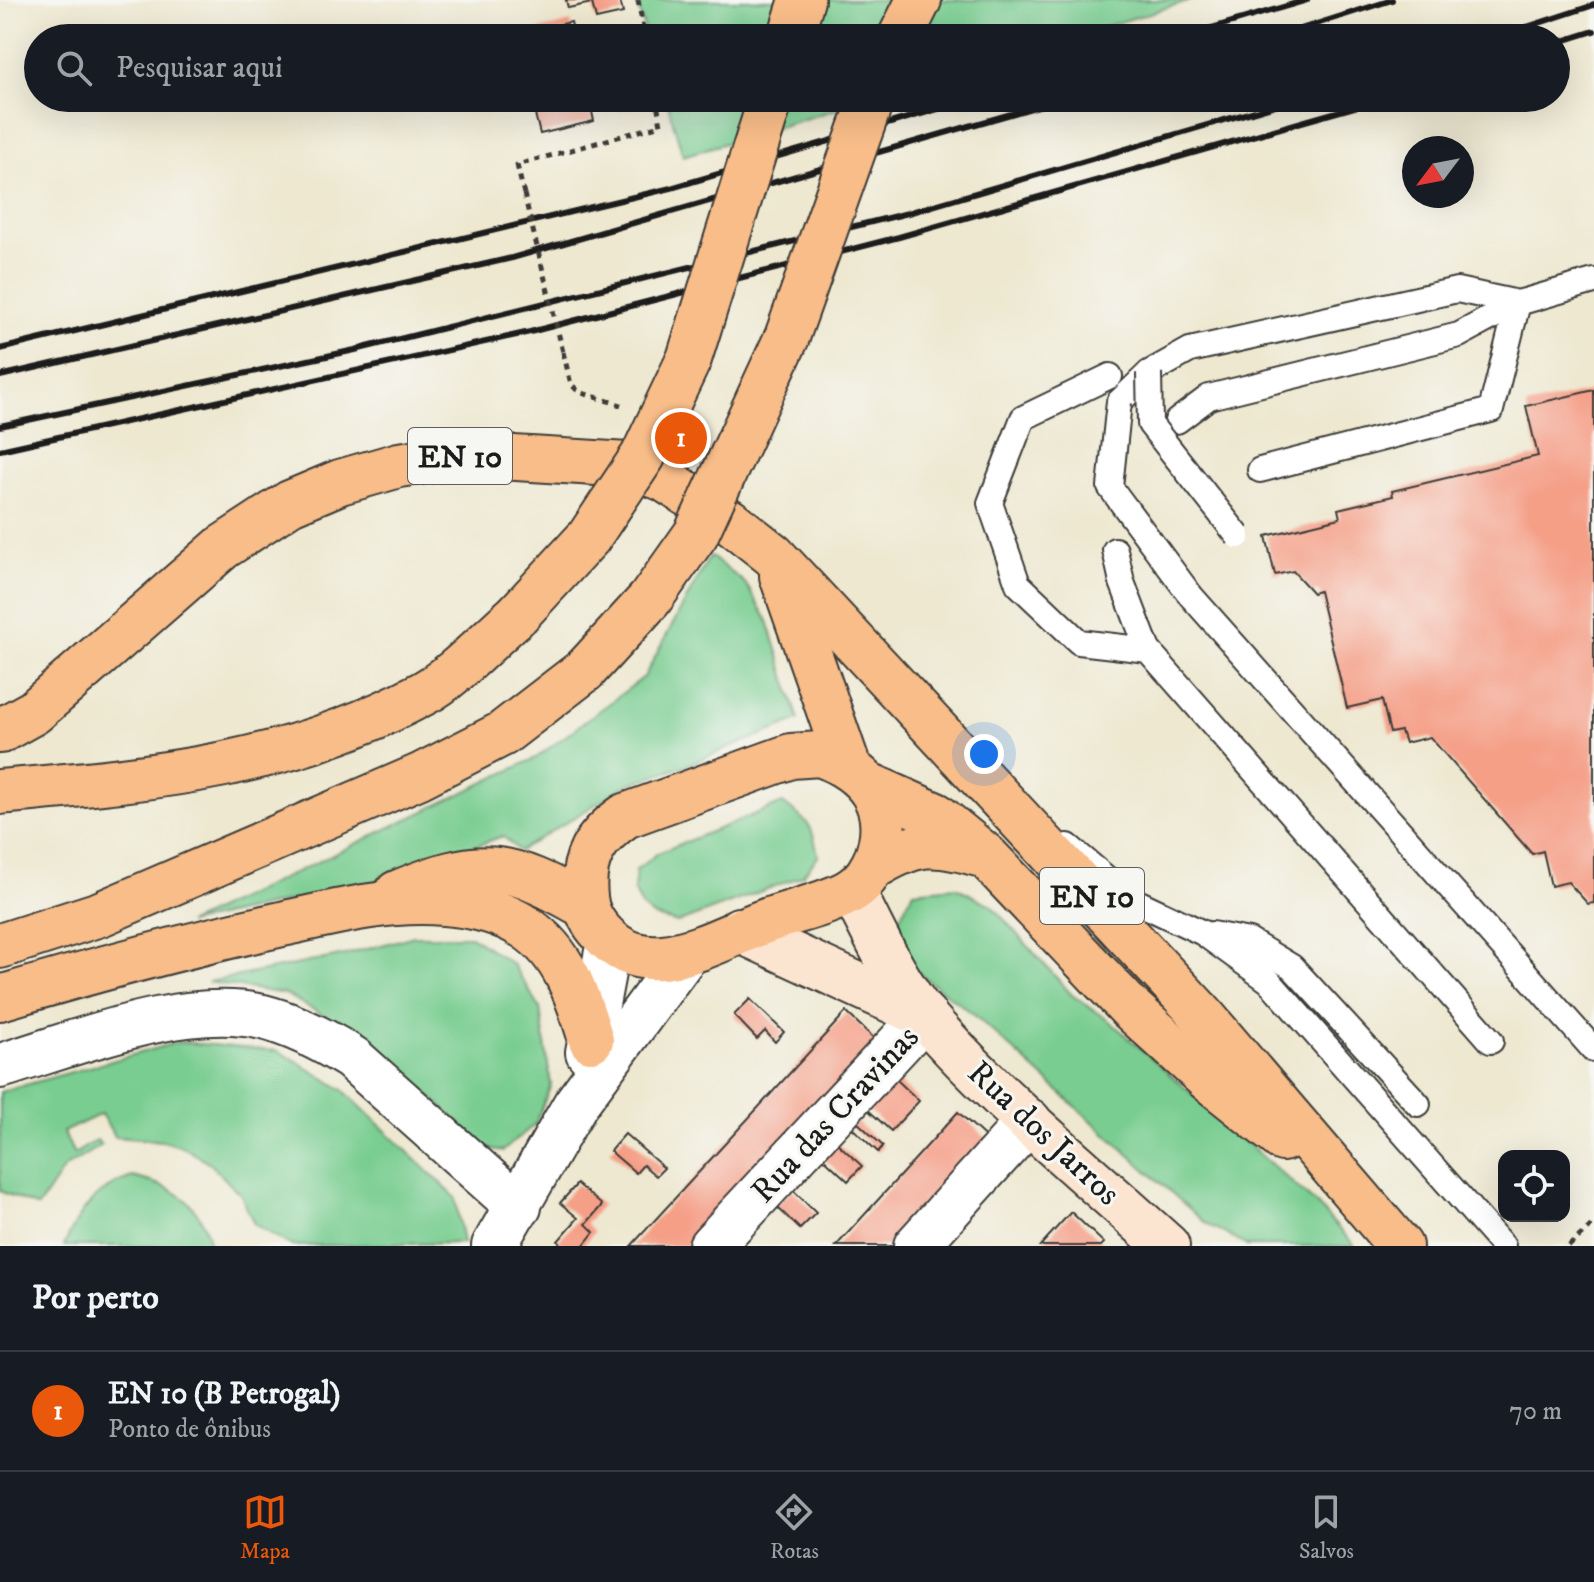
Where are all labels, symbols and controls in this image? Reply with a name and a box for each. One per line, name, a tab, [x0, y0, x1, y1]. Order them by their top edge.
search box	[24, 24, 1570, 112]
icon: search	[52, 46, 96, 90]
text: Pesquisar aqui	[116, 50, 283, 87]
north arrow	[1402, 136, 1474, 208]
pin: 1	[655, 408, 707, 468]
road number: EN 10	[408, 428, 512, 484]
your location	[964, 734, 1004, 774]
road number: EN 10	[1040, 868, 1144, 924]
street label: Rua das Cravinas	[743, 1017, 928, 1212]
street label: Rua dos Jarros	[959, 1052, 1129, 1215]
map controls	[1498, 1150, 1570, 1222]
button: locate	[1498, 1150, 1570, 1222]
text: Por perto	[32, 1277, 159, 1319]
text: EN 10 (B Petrogal)	[108, 1376, 340, 1413]
text: 1	[53, 1395, 63, 1428]
text: 70 m	[1509, 1395, 1562, 1428]
text: Ponto de ônibus	[108, 1413, 271, 1446]
tab: Mapa	[240, 1490, 290, 1565]
tab: Rotas	[770, 1490, 819, 1565]
tab: Salvos	[1299, 1490, 1354, 1565]

